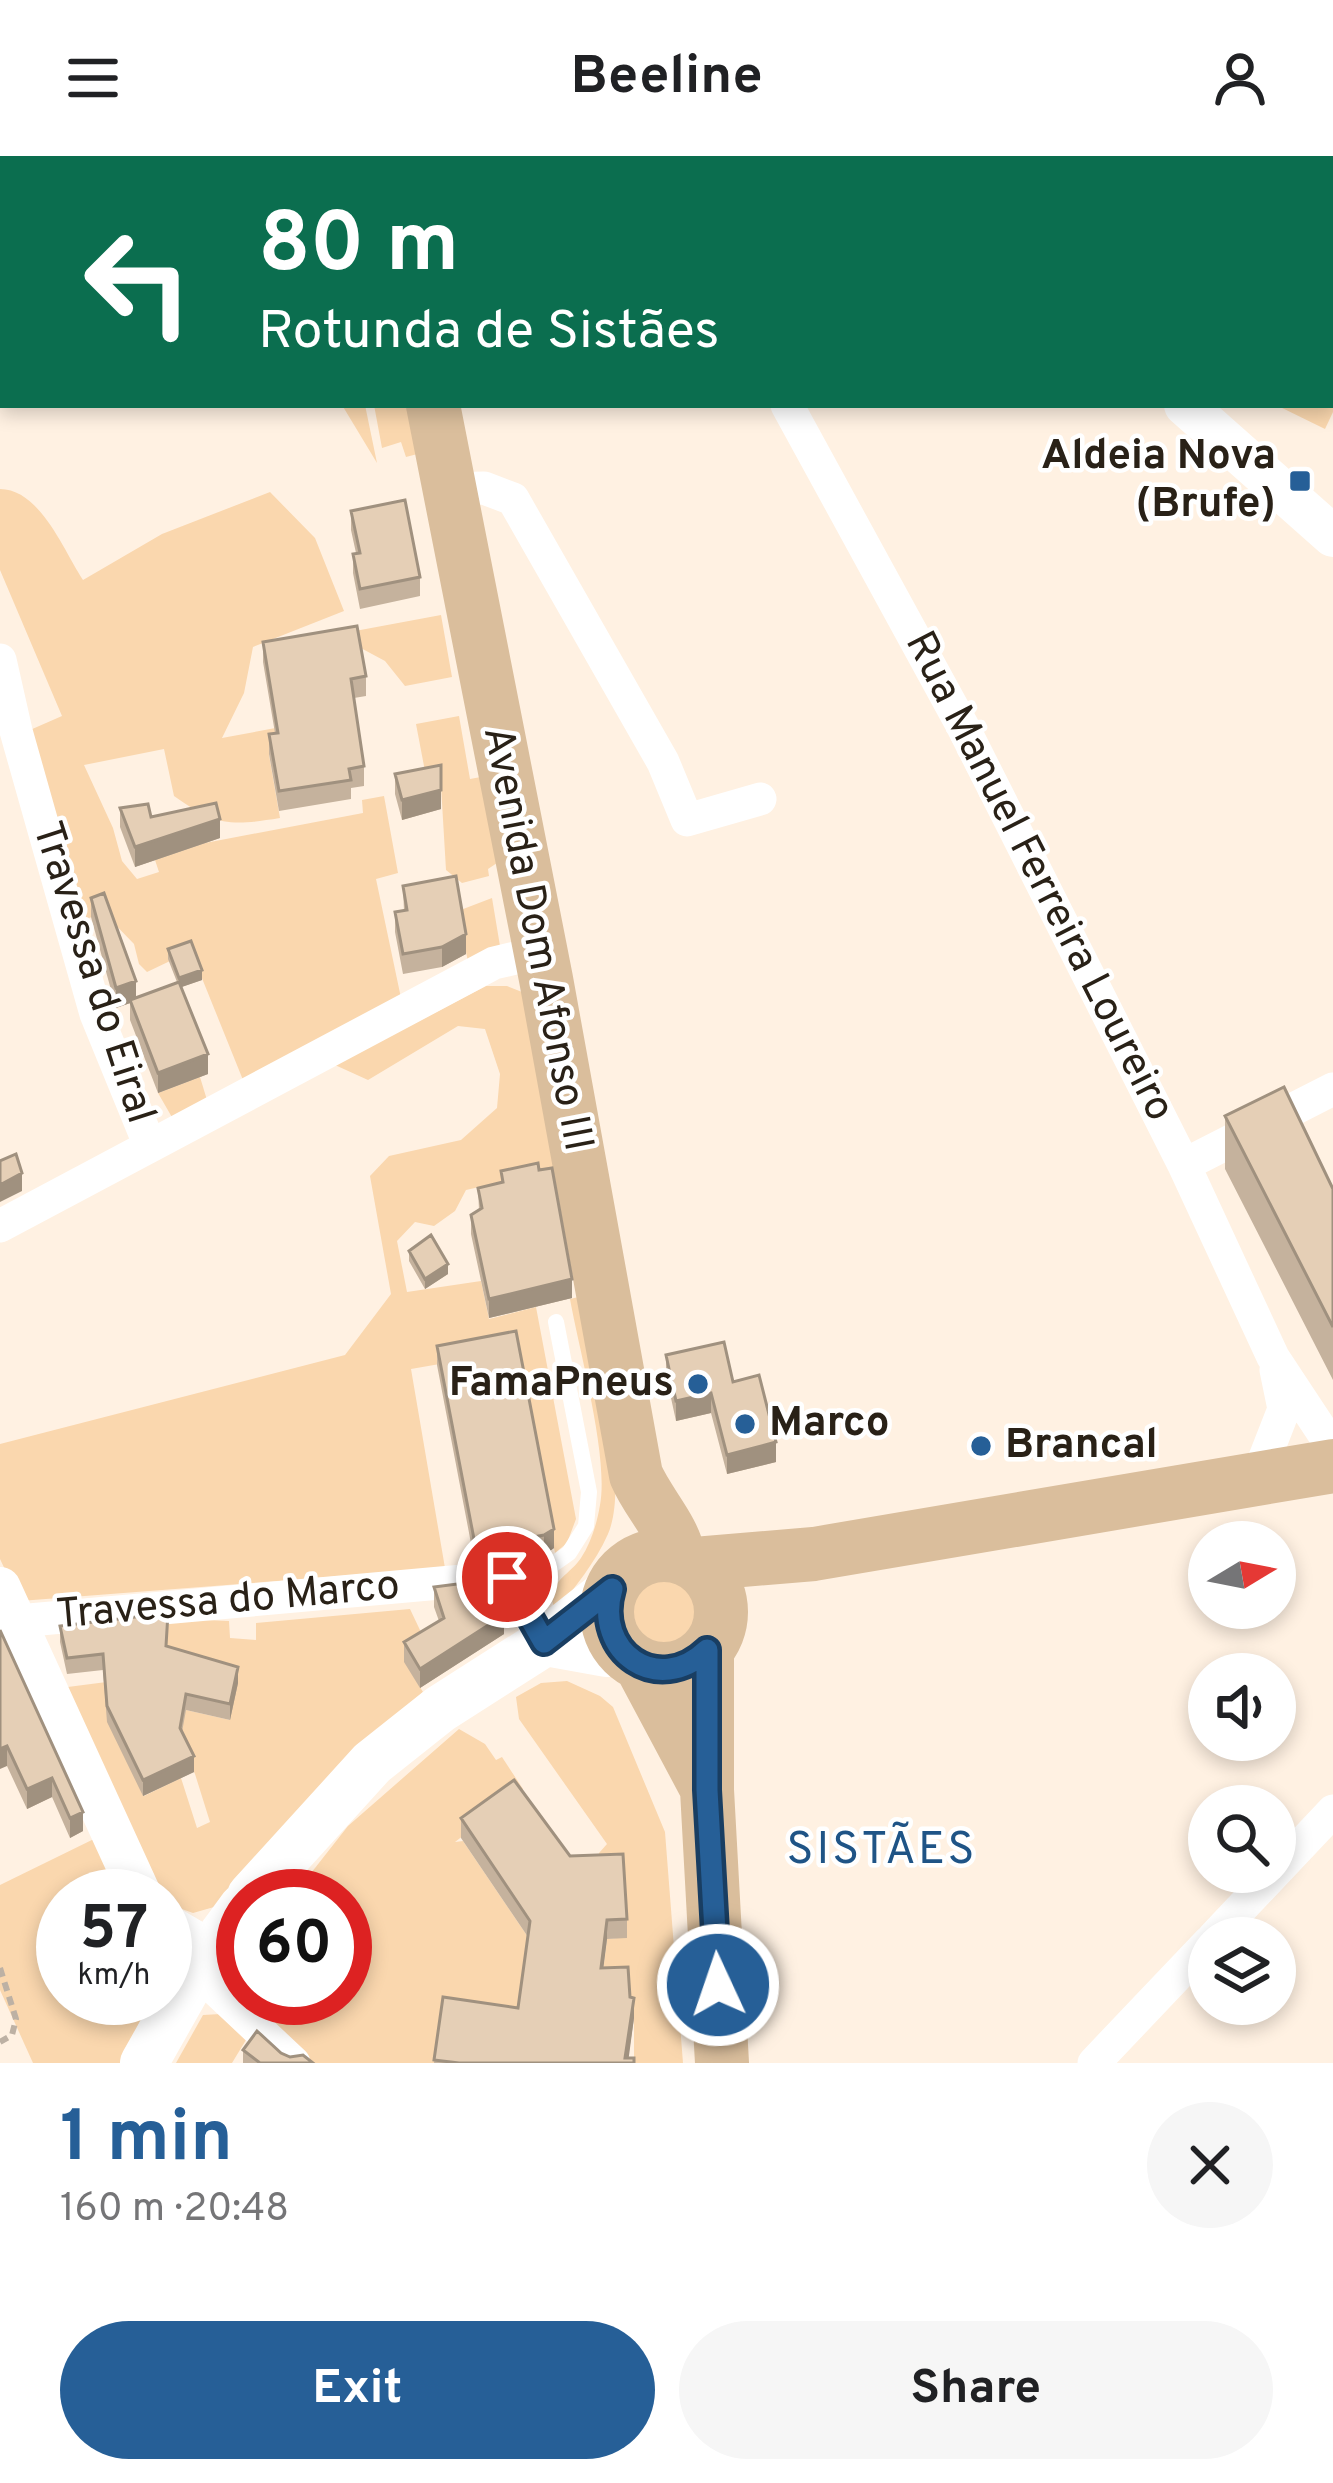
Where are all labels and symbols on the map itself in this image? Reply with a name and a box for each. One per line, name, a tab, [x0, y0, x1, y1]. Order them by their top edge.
place label: Aldeia Nova (Brufe)	[1041, 431, 1276, 532]
marker: Aldeia Nova (Brufe)	[1287, 468, 1313, 494]
street label: Rua Manuel Ferreira Loureiro	[891, 623, 1185, 1131]
street label: Avenida Dom Afonso III	[469, 722, 603, 1156]
street label: Travessa do Eiral	[18, 815, 166, 1131]
place label: FamaPneus	[449, 1358, 674, 1411]
marker: FamaPneus	[685, 1371, 711, 1397]
place label: Marco	[769, 1398, 890, 1451]
marker: Marco	[732, 1411, 758, 1437]
place label: Brancal	[1005, 1420, 1158, 1473]
marker: Brancal	[968, 1433, 994, 1459]
north arrow	[1188, 1521, 1296, 1629]
pin	[456, 1526, 558, 1628]
street label: Travessa do Marco	[54, 1561, 402, 1643]
district label: SISTÃES	[787, 1821, 977, 1880]
speed limit sign: 60	[216, 1869, 372, 2025]
position arrow	[655, 1922, 781, 2048]

